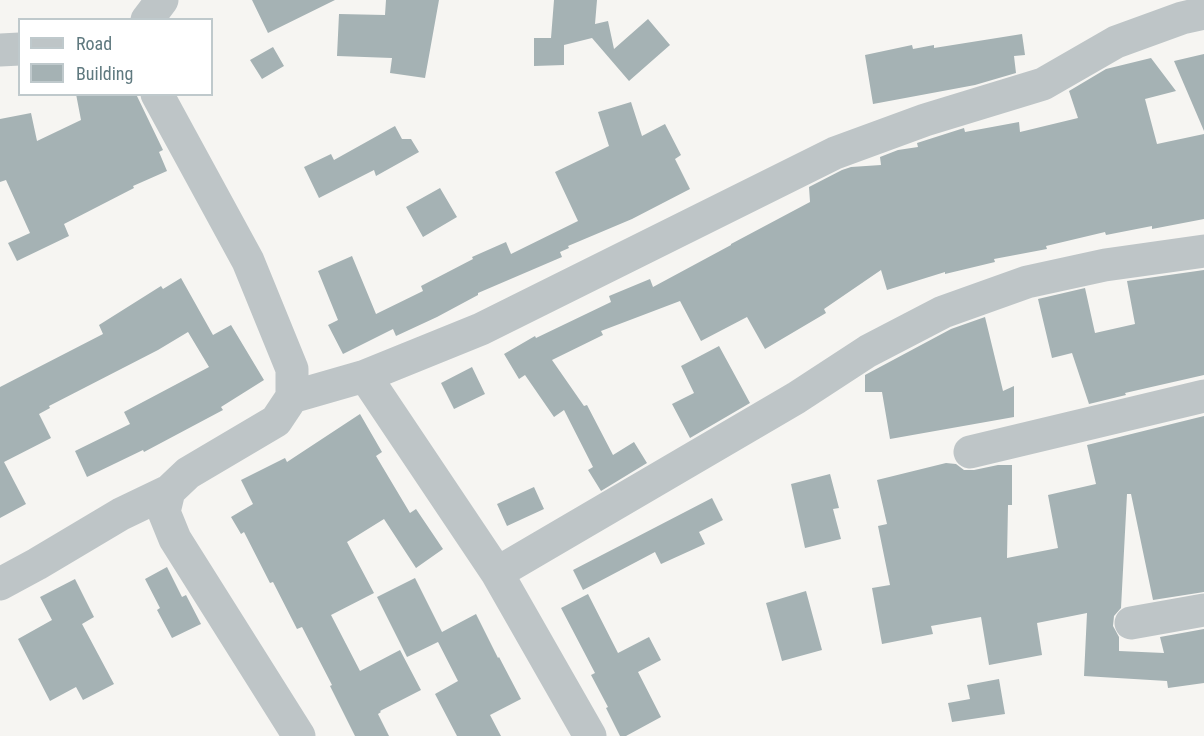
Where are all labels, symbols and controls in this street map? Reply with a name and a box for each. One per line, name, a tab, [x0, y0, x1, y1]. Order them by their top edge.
legend	[18, 18, 213, 96]
text: Road	[76, 33, 112, 54]
text: Building	[76, 63, 133, 84]

